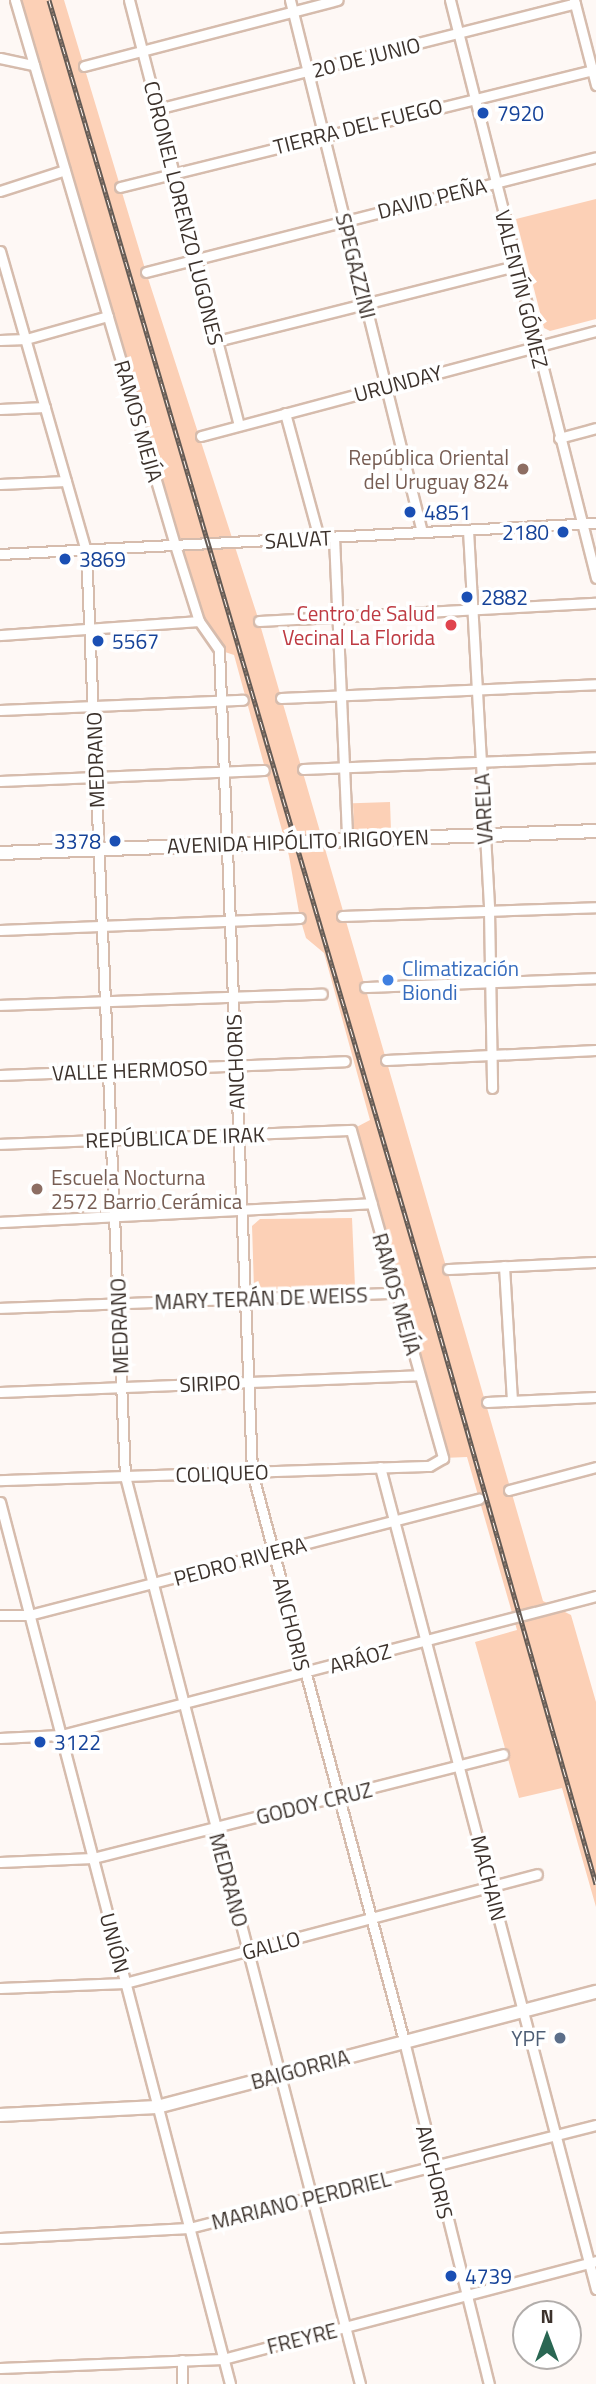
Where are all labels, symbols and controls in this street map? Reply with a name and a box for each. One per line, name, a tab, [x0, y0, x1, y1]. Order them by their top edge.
street label: 20 DE JUNIO	[309, 31, 423, 83]
street label: CORONEL LORENZO LUGONES	[139, 78, 229, 348]
street label: TIERRA DEL FUEGO	[271, 93, 445, 159]
place label: 7920	[497, 100, 544, 126]
marker: 7920	[475, 105, 491, 121]
street label: DAVID PEÑA	[375, 172, 489, 224]
street label: VALENTÍN GÓMEZ	[490, 207, 554, 371]
street label: SPEGAZZINI	[331, 211, 381, 321]
street label: RAMOS MEJÍA	[110, 357, 168, 485]
street label: URUNDAY	[351, 359, 445, 407]
place label: República Oriental del Uruguay 824	[348, 444, 509, 494]
marker: República Oriental del Uruguay 824	[515, 461, 531, 477]
place label: 4851	[424, 499, 471, 525]
marker: 4851	[402, 504, 418, 520]
place label: 2180	[502, 519, 549, 545]
marker: 2180	[555, 524, 571, 540]
street label: SALVAT	[264, 525, 332, 553]
place label: 3869	[79, 546, 126, 572]
marker: 3869	[57, 551, 73, 567]
place label: 2882	[481, 584, 528, 610]
marker: 2882	[459, 589, 475, 605]
place label: Centro de Salud Vecinal La Florida	[282, 600, 435, 650]
marker: Centro de Salud Vecinal La Florida	[441, 615, 461, 635]
place label: 5567	[112, 628, 159, 654]
marker: 5567	[90, 633, 106, 649]
street label: MEDRANO	[81, 712, 109, 808]
street label: VARELA	[469, 773, 497, 845]
street label: AVENIDA HIPÓLITO IRIGOYEN	[167, 824, 429, 858]
place label: 3378	[54, 828, 101, 854]
marker: 3378	[107, 833, 123, 849]
place label: Climatización Biondi	[402, 955, 519, 1005]
marker: Climatización Biondi	[380, 972, 396, 988]
street label: ANCHORIS	[221, 1014, 249, 1110]
street label: VALLE HERMOSO	[52, 1055, 208, 1085]
street label: REPÚBLICA DE IRAK	[85, 1121, 265, 1153]
place label: Escuela Nocturna 2572 Barrio Cerámica	[51, 1164, 242, 1214]
marker: Escuela Nocturna 2572 Barrio Cerámica	[29, 1181, 45, 1197]
street label: RAMOS MEJÍA	[368, 1230, 426, 1358]
street label: MEDRANO	[105, 1278, 133, 1374]
street label: MARY TERÁN DE WEISS	[154, 1282, 368, 1314]
street label: SIRIPO	[179, 1369, 241, 1397]
street label: COLIQUEO	[175, 1459, 269, 1487]
street label: PEDRO RIVERA	[171, 1531, 309, 1591]
street label: ANCHORIS	[268, 1575, 316, 1673]
street label: ARÁOZ	[327, 1638, 393, 1678]
place label: 3122	[54, 1729, 101, 1755]
marker: 3122	[32, 1734, 48, 1750]
street label: GODOY CRUZ	[253, 1776, 375, 1830]
street label: MEDRANO	[204, 1830, 254, 1930]
street label: MACHAIN	[466, 1833, 512, 1923]
street label: UNIÓN	[95, 1910, 135, 1976]
street label: GALLO	[239, 1925, 303, 1965]
place label: YPF	[511, 2025, 546, 2051]
marker: YPF	[552, 2030, 568, 2046]
street label: BAIGORRIA	[248, 2044, 352, 2094]
street label: ANCHORIS	[411, 2123, 459, 2221]
street label: MARIANO PERDRIEL	[209, 2166, 393, 2234]
place label: 4739	[465, 2263, 512, 2289]
marker: 4739	[443, 2268, 459, 2284]
north arrow	[512, 2300, 582, 2370]
text: N	[540, 2301, 554, 2330]
street label: FREYRE	[264, 2317, 340, 2359]

